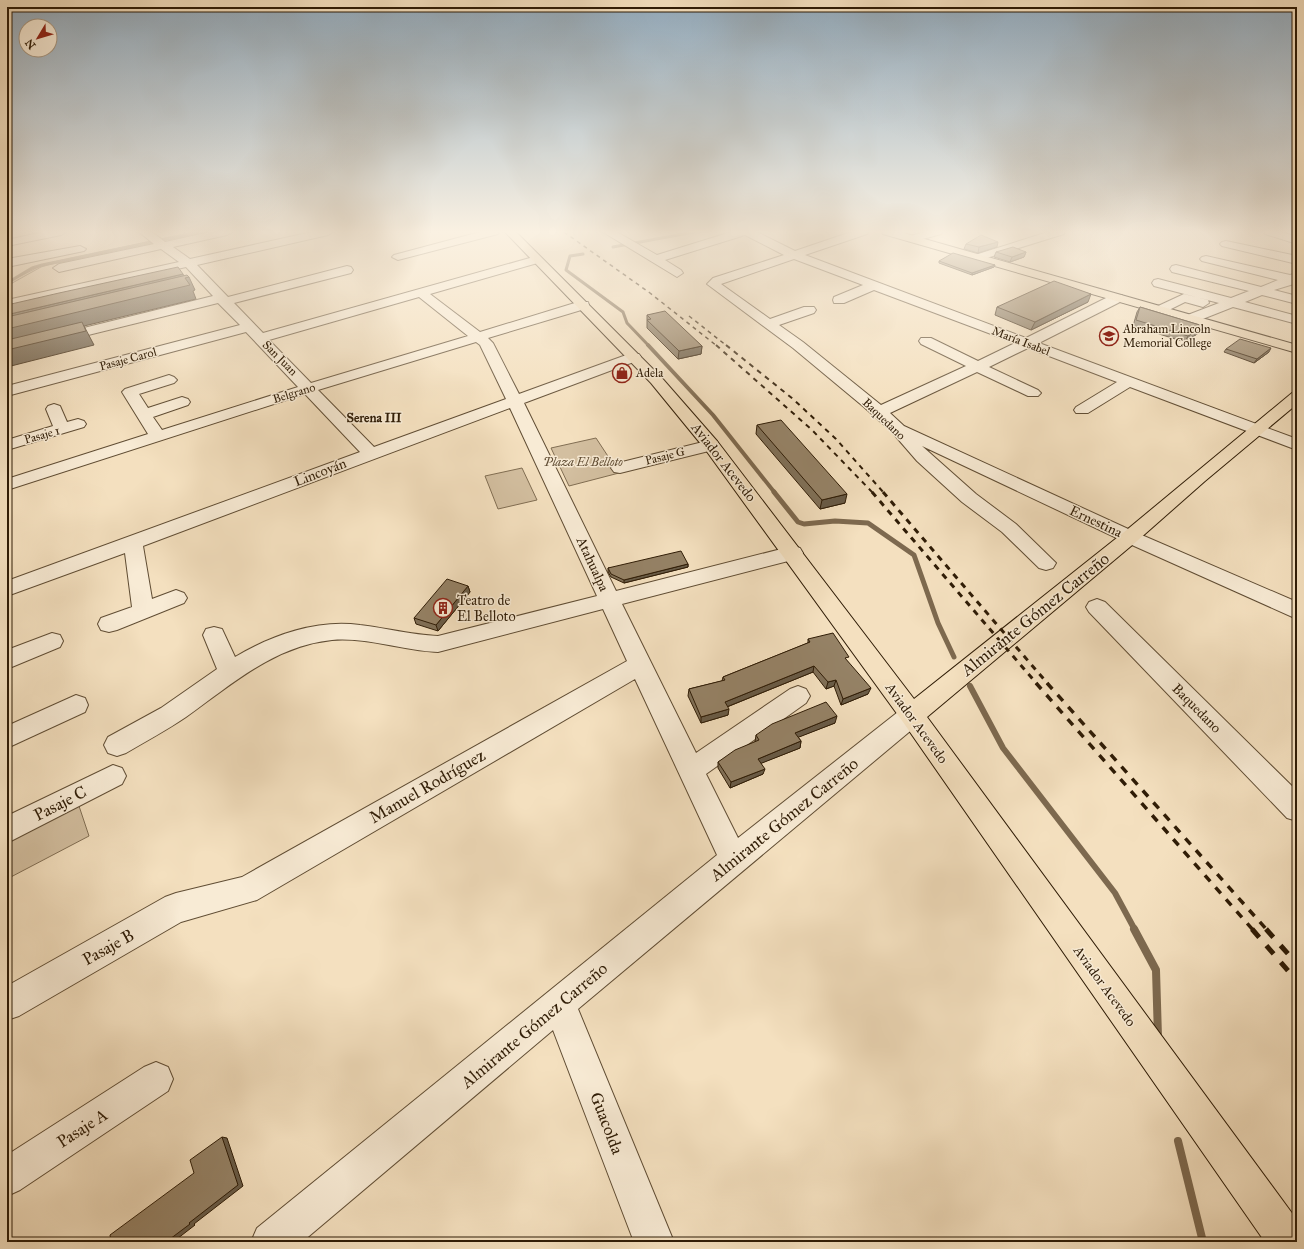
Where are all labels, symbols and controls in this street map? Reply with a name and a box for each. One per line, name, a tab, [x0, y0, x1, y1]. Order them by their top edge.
north arrow	[18, 18, 58, 58]
text: N	[22, 36, 39, 52]
place label: Abraham Lincoln Memorial College	[1122, 322, 1211, 351]
street label: María Isabel	[990, 323, 1053, 359]
school or university icon: Abraham Lincoln Memorial College	[1098, 325, 1120, 347]
street label: San Juan	[259, 338, 301, 379]
street label: Pasaje Carol	[98, 344, 159, 373]
shop icon: Adela	[611, 362, 633, 384]
place label: Adela	[635, 366, 664, 380]
street label: Belgrano	[271, 380, 317, 407]
street label: Baquedano	[859, 395, 908, 443]
district label: Serena III	[346, 410, 402, 426]
street label: Aviador Acevedo	[687, 419, 760, 505]
street label: Pasaje 1	[23, 423, 62, 447]
street label: Pasaje G	[644, 444, 687, 468]
street label: Lincoyán	[292, 455, 349, 490]
park label: Plaza El Belloto	[543, 455, 623, 469]
street label: Ernestina	[1067, 502, 1125, 541]
street label: Atahualpa	[572, 533, 613, 594]
street label: Almirante Gómez Carreño	[956, 548, 1114, 681]
place label: Teatro de El Belloto	[457, 592, 516, 625]
building icon: Teatro de El Belloto	[432, 597, 454, 619]
street label: Aviador Acevedo	[881, 679, 952, 767]
street label: Baquedano	[1168, 680, 1225, 737]
street label: Manuel Rodríguez	[366, 745, 489, 828]
street label: Almirante Gómez Carreño	[705, 753, 863, 886]
street label: Pasaje C	[30, 781, 90, 826]
street label: Pasaje B	[79, 925, 138, 970]
street label: Aviador Acevedo	[1069, 942, 1140, 1030]
street label: Almirante Gómez Carreño	[456, 958, 612, 1093]
street label: Guacolda	[585, 1089, 628, 1158]
street label: Pasaje A	[53, 1104, 112, 1153]

